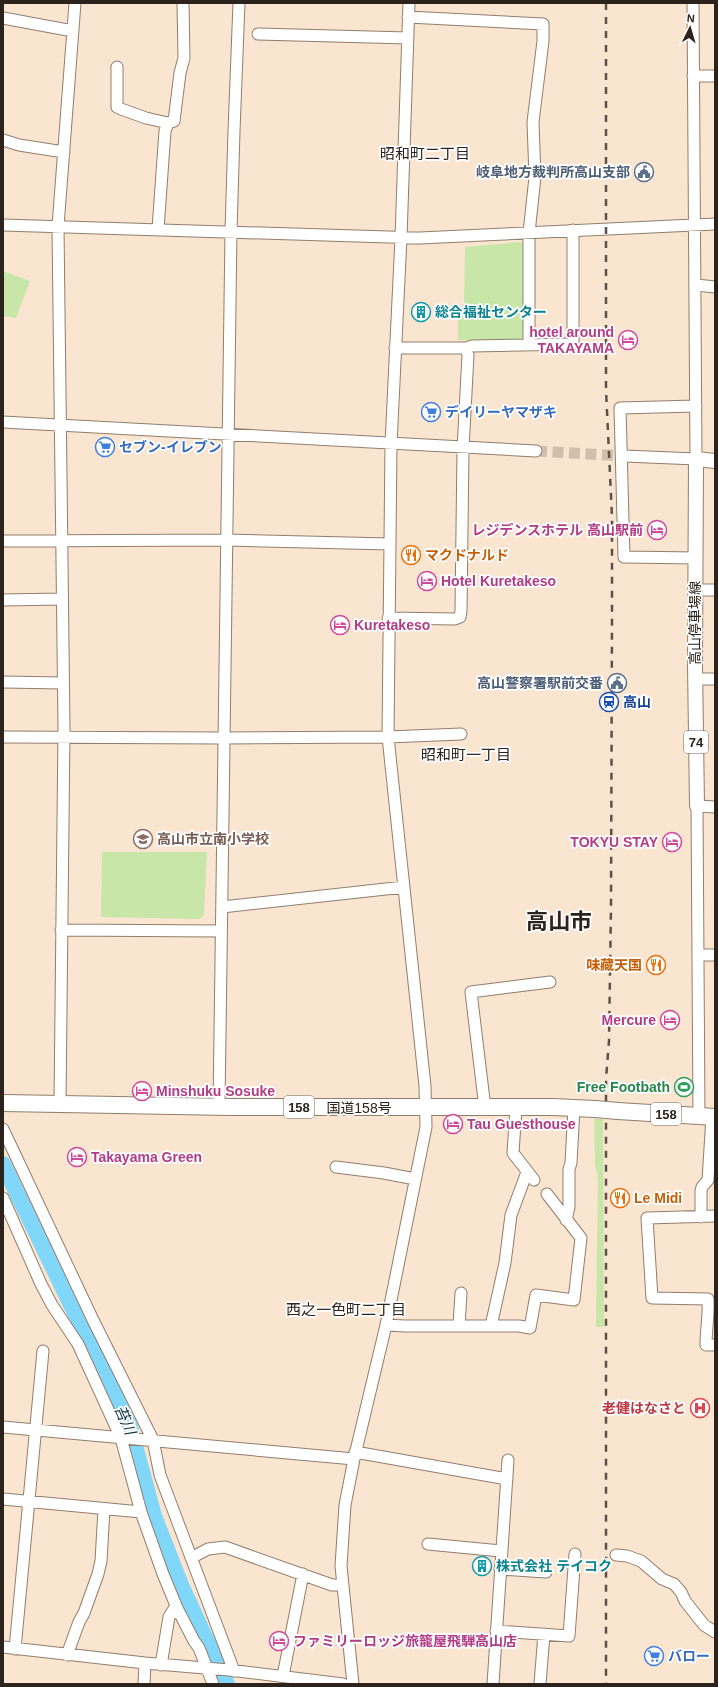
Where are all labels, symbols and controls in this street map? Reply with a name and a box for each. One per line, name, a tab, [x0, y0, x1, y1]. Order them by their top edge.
north arrow	[670, 8, 710, 48]
text: N	[686, 12, 695, 24]
district label: 昭和町二丁目	[380, 145, 470, 162]
public building icon: 岐阜地方裁判所高山支部	[633, 161, 655, 183]
place label: 岐阜地方裁判所高山支部	[476, 164, 630, 180]
building icon: 総合福祉センター	[410, 301, 432, 323]
place label: 総合福祉センター	[435, 304, 547, 320]
place label: hotel around TAKAYAMA	[529, 324, 614, 356]
hotel icon: hotel around TAKAYAMA	[617, 329, 639, 351]
supermarket icon: デイリーヤマザキ	[420, 401, 442, 423]
place label: デイリーヤマザキ	[445, 404, 557, 420]
supermarket icon: セブン-イレブン	[94, 436, 116, 458]
place label: セブン-イレブン	[119, 439, 222, 455]
hotel icon: レジデンスホテル 高山駅前	[646, 519, 668, 541]
place label: レジデンスホテル 高山駅前	[471, 522, 643, 538]
restaurant icon: マクドナルド	[400, 544, 422, 566]
place label: マクドナルド	[425, 547, 509, 563]
hotel icon: Hotel Kuretakeso	[416, 570, 438, 592]
place label: Hotel Kuretakeso	[441, 573, 556, 589]
street label: 高山停車場線	[687, 581, 703, 665]
hotel icon: Kuretakeso	[329, 614, 351, 636]
place label: Kuretakeso	[354, 617, 430, 633]
public building icon: 高山警察署駅前交番	[606, 672, 628, 694]
place label: 高山警察署駅前交番	[477, 675, 603, 691]
station icon: 高山	[598, 691, 620, 713]
place label: 高山	[623, 694, 651, 710]
road number: 74	[684, 731, 708, 753]
district label: 昭和町一丁目	[421, 746, 511, 763]
school or university icon: 高山市立南小学校	[132, 828, 154, 850]
place label: 高山市立南小学校	[157, 831, 269, 847]
hotel icon: TOKYU STAY	[661, 831, 683, 853]
place label: TOKYU STAY	[570, 834, 659, 850]
district label: 高山市	[526, 909, 592, 934]
restaurant icon: 味藏天国	[645, 954, 667, 976]
place label: 味藏天国	[586, 957, 642, 973]
hotel icon: Mercure	[659, 1009, 681, 1031]
place label: Mercure	[602, 1012, 656, 1028]
sports icon: Free Footbath	[673, 1076, 695, 1098]
place label: Free Footbath	[577, 1079, 670, 1095]
hotel icon: Minshuku Sosuke	[131, 1080, 153, 1102]
place label: Minshuku Sosuke	[156, 1083, 275, 1099]
road number: 158	[284, 1096, 314, 1118]
street label: 国道158号	[326, 1100, 392, 1116]
road number: 158	[651, 1103, 681, 1125]
hotel icon: Tau Guesthouse	[442, 1113, 464, 1135]
place label: Tau Guesthouse	[467, 1116, 576, 1132]
hotel icon: Takayama Green	[66, 1146, 88, 1168]
place label: Takayama Green	[91, 1149, 202, 1165]
restaurant icon: Le Midi	[609, 1187, 631, 1209]
place label: Le Midi	[634, 1190, 682, 1206]
district label: 西之一色町二丁目	[286, 1301, 406, 1318]
hospital icon: 老健はなさと	[689, 1397, 711, 1419]
place label: 老健はなさと	[602, 1400, 686, 1416]
water label: 苔川	[112, 1403, 140, 1439]
building icon: 株式会社 テイコク	[471, 1555, 493, 1577]
place label: 株式会社 テイコク	[496, 1558, 612, 1574]
hotel icon: ファミリーロッジ旅籠屋飛騨高山店	[268, 1630, 290, 1652]
place label: ファミリーロッジ旅籠屋飛騨高山店	[293, 1633, 517, 1649]
supermarket icon: バロー	[643, 1645, 665, 1667]
place label: バロー	[668, 1648, 710, 1664]

